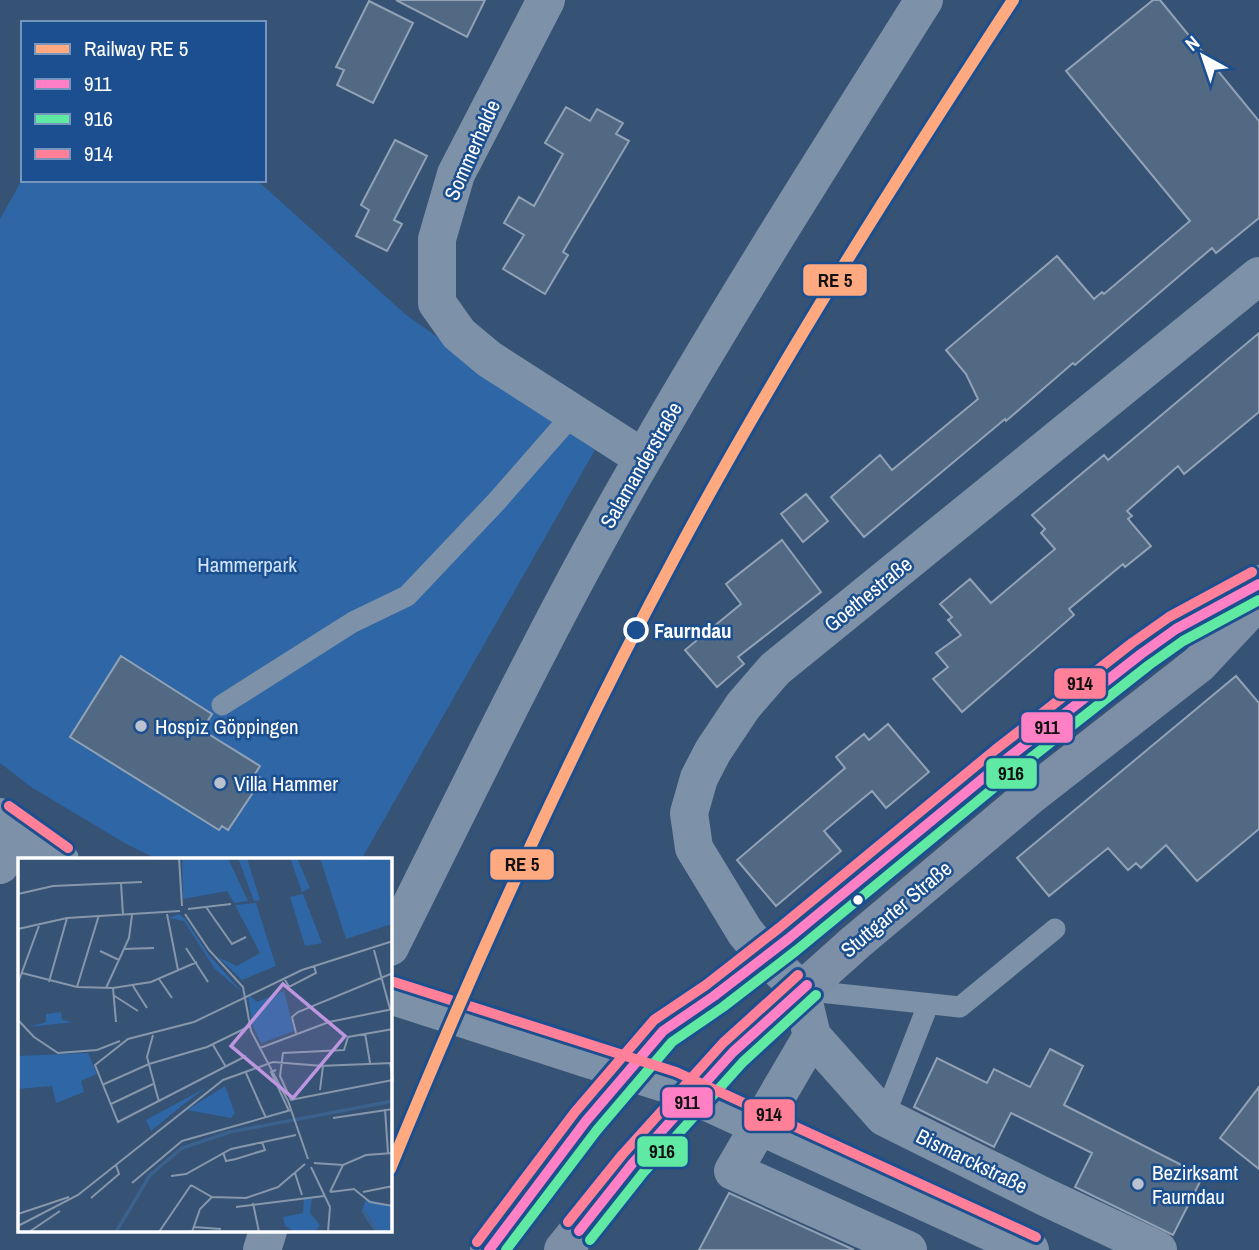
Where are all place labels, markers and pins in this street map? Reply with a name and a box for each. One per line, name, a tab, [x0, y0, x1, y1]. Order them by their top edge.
place label: Faurndau	[654, 616, 732, 645]
marker: Faurndau	[624, 618, 648, 642]
place label: Hospiz Göppingen	[155, 712, 299, 741]
marker: Hospiz Göppingen	[133, 718, 149, 734]
place label: Villa Hammer	[234, 769, 338, 798]
marker: Villa Hammer	[212, 775, 228, 791]
unlabelled marker	[851, 893, 865, 907]
place label: Bezirksamt Faurndau	[1152, 1158, 1238, 1211]
marker: Bezirksamt Faurndau	[1130, 1176, 1146, 1192]

